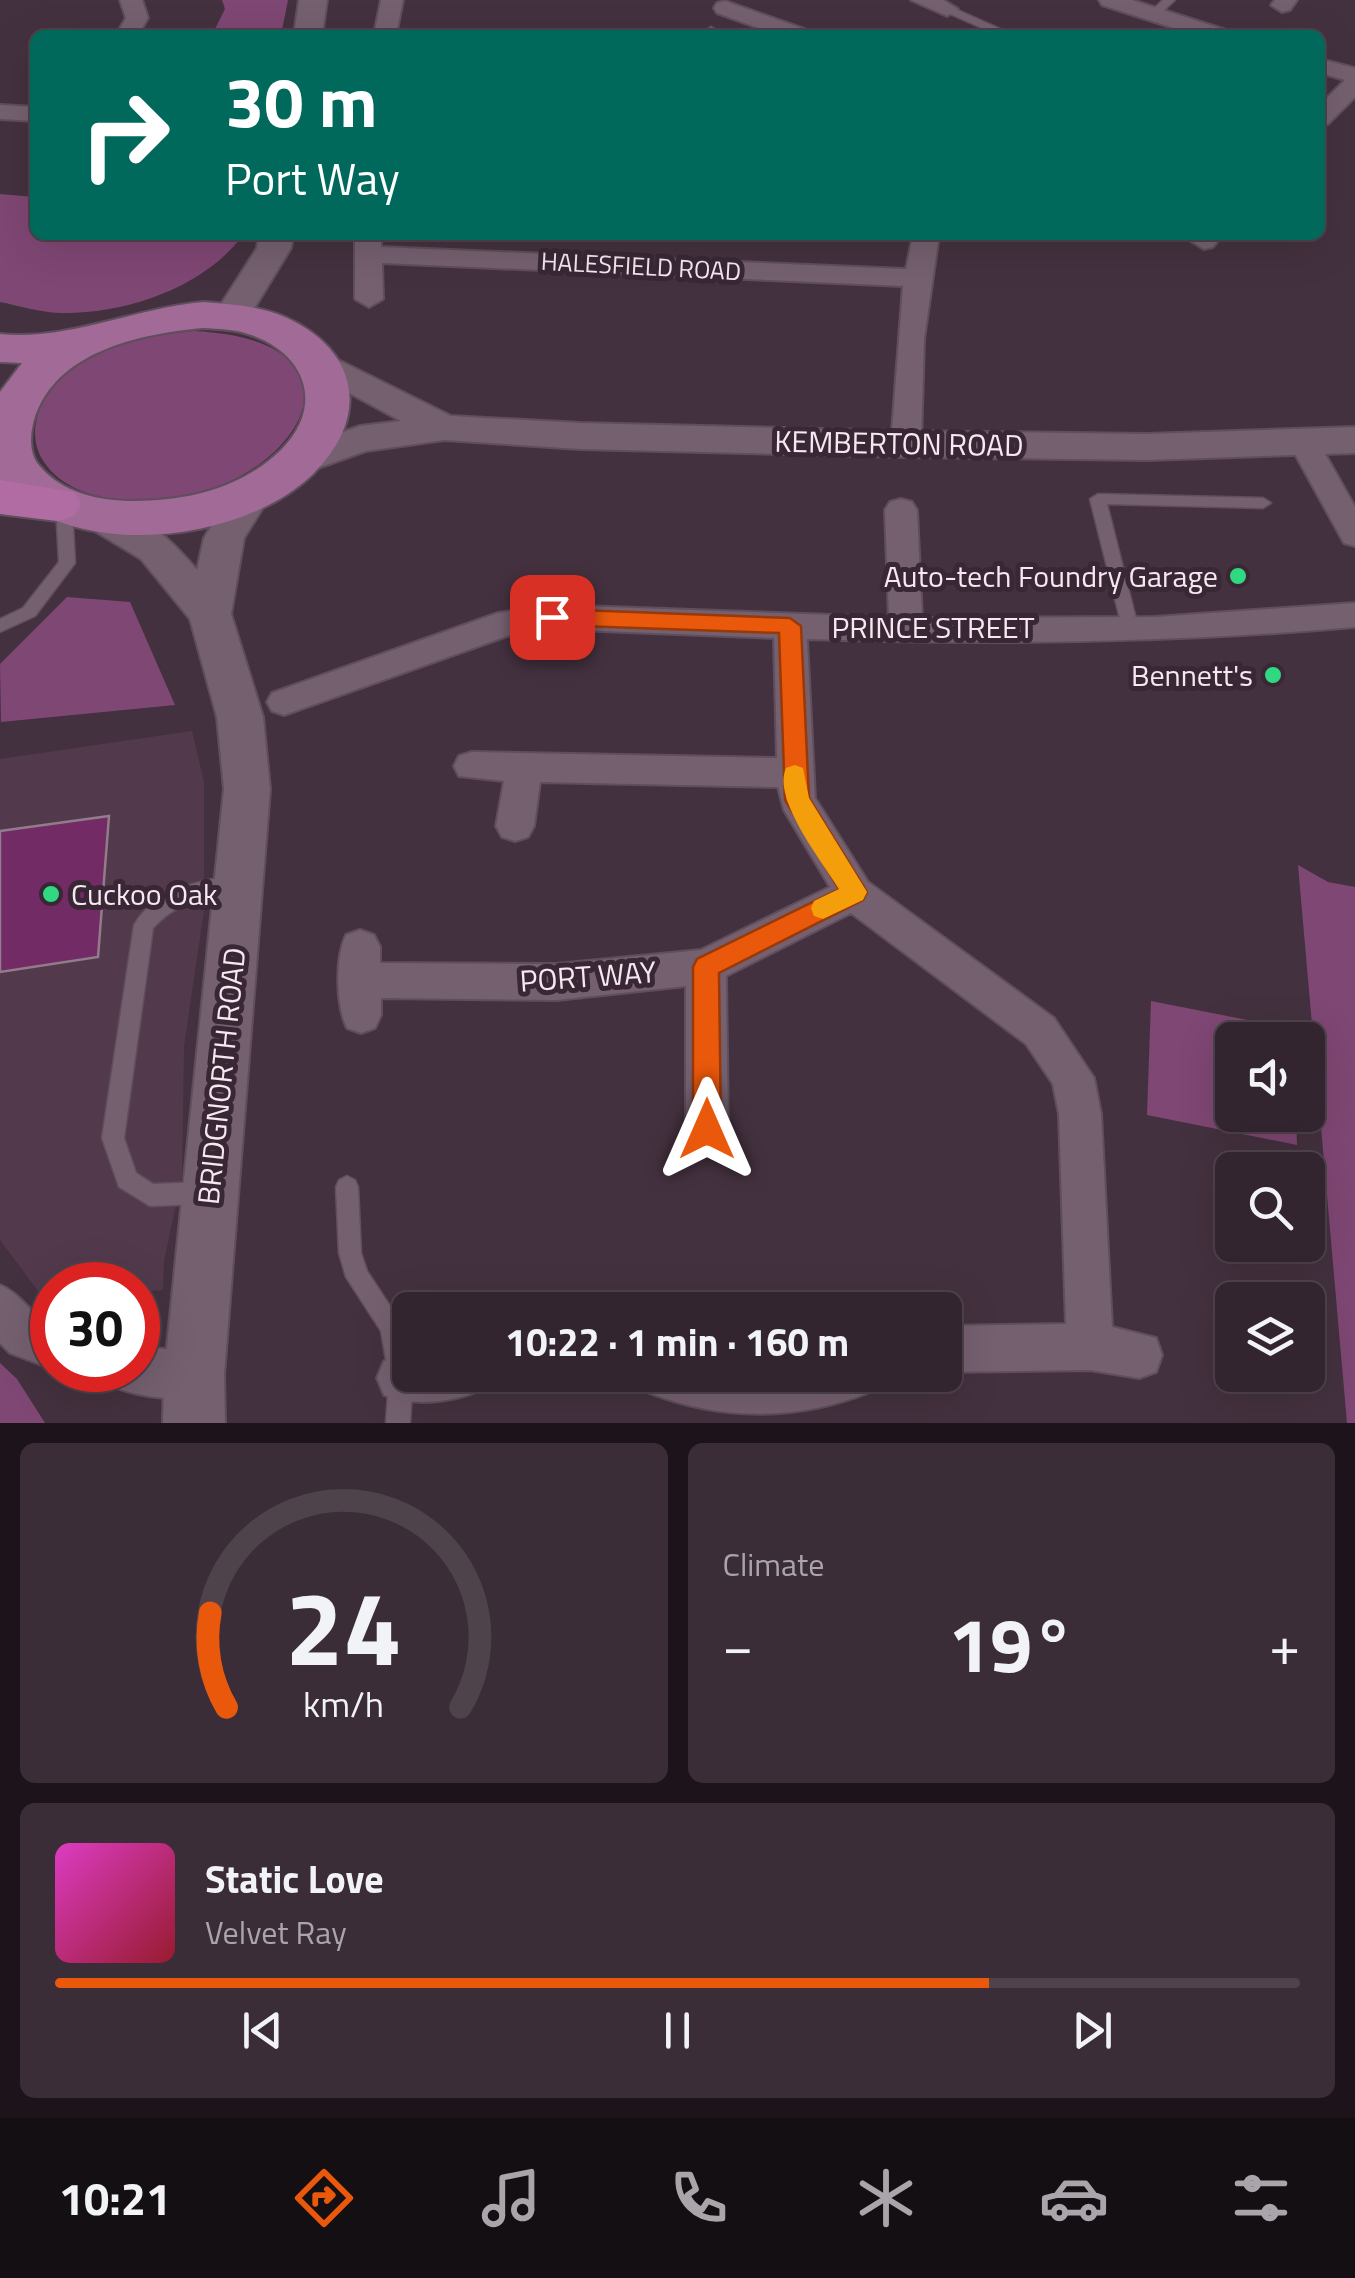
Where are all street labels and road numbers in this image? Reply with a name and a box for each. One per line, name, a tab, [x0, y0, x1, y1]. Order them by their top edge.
street label: HALESFIELD ROAD	[540, 242, 742, 290]
street label: KEMBERTON ROAD	[774, 418, 1024, 468]
street label: PRINCE STREET	[832, 604, 1035, 650]
street label: BRIDGNORTH ROAD	[185, 945, 257, 1207]
street label: PORT WAY	[518, 948, 658, 1004]

